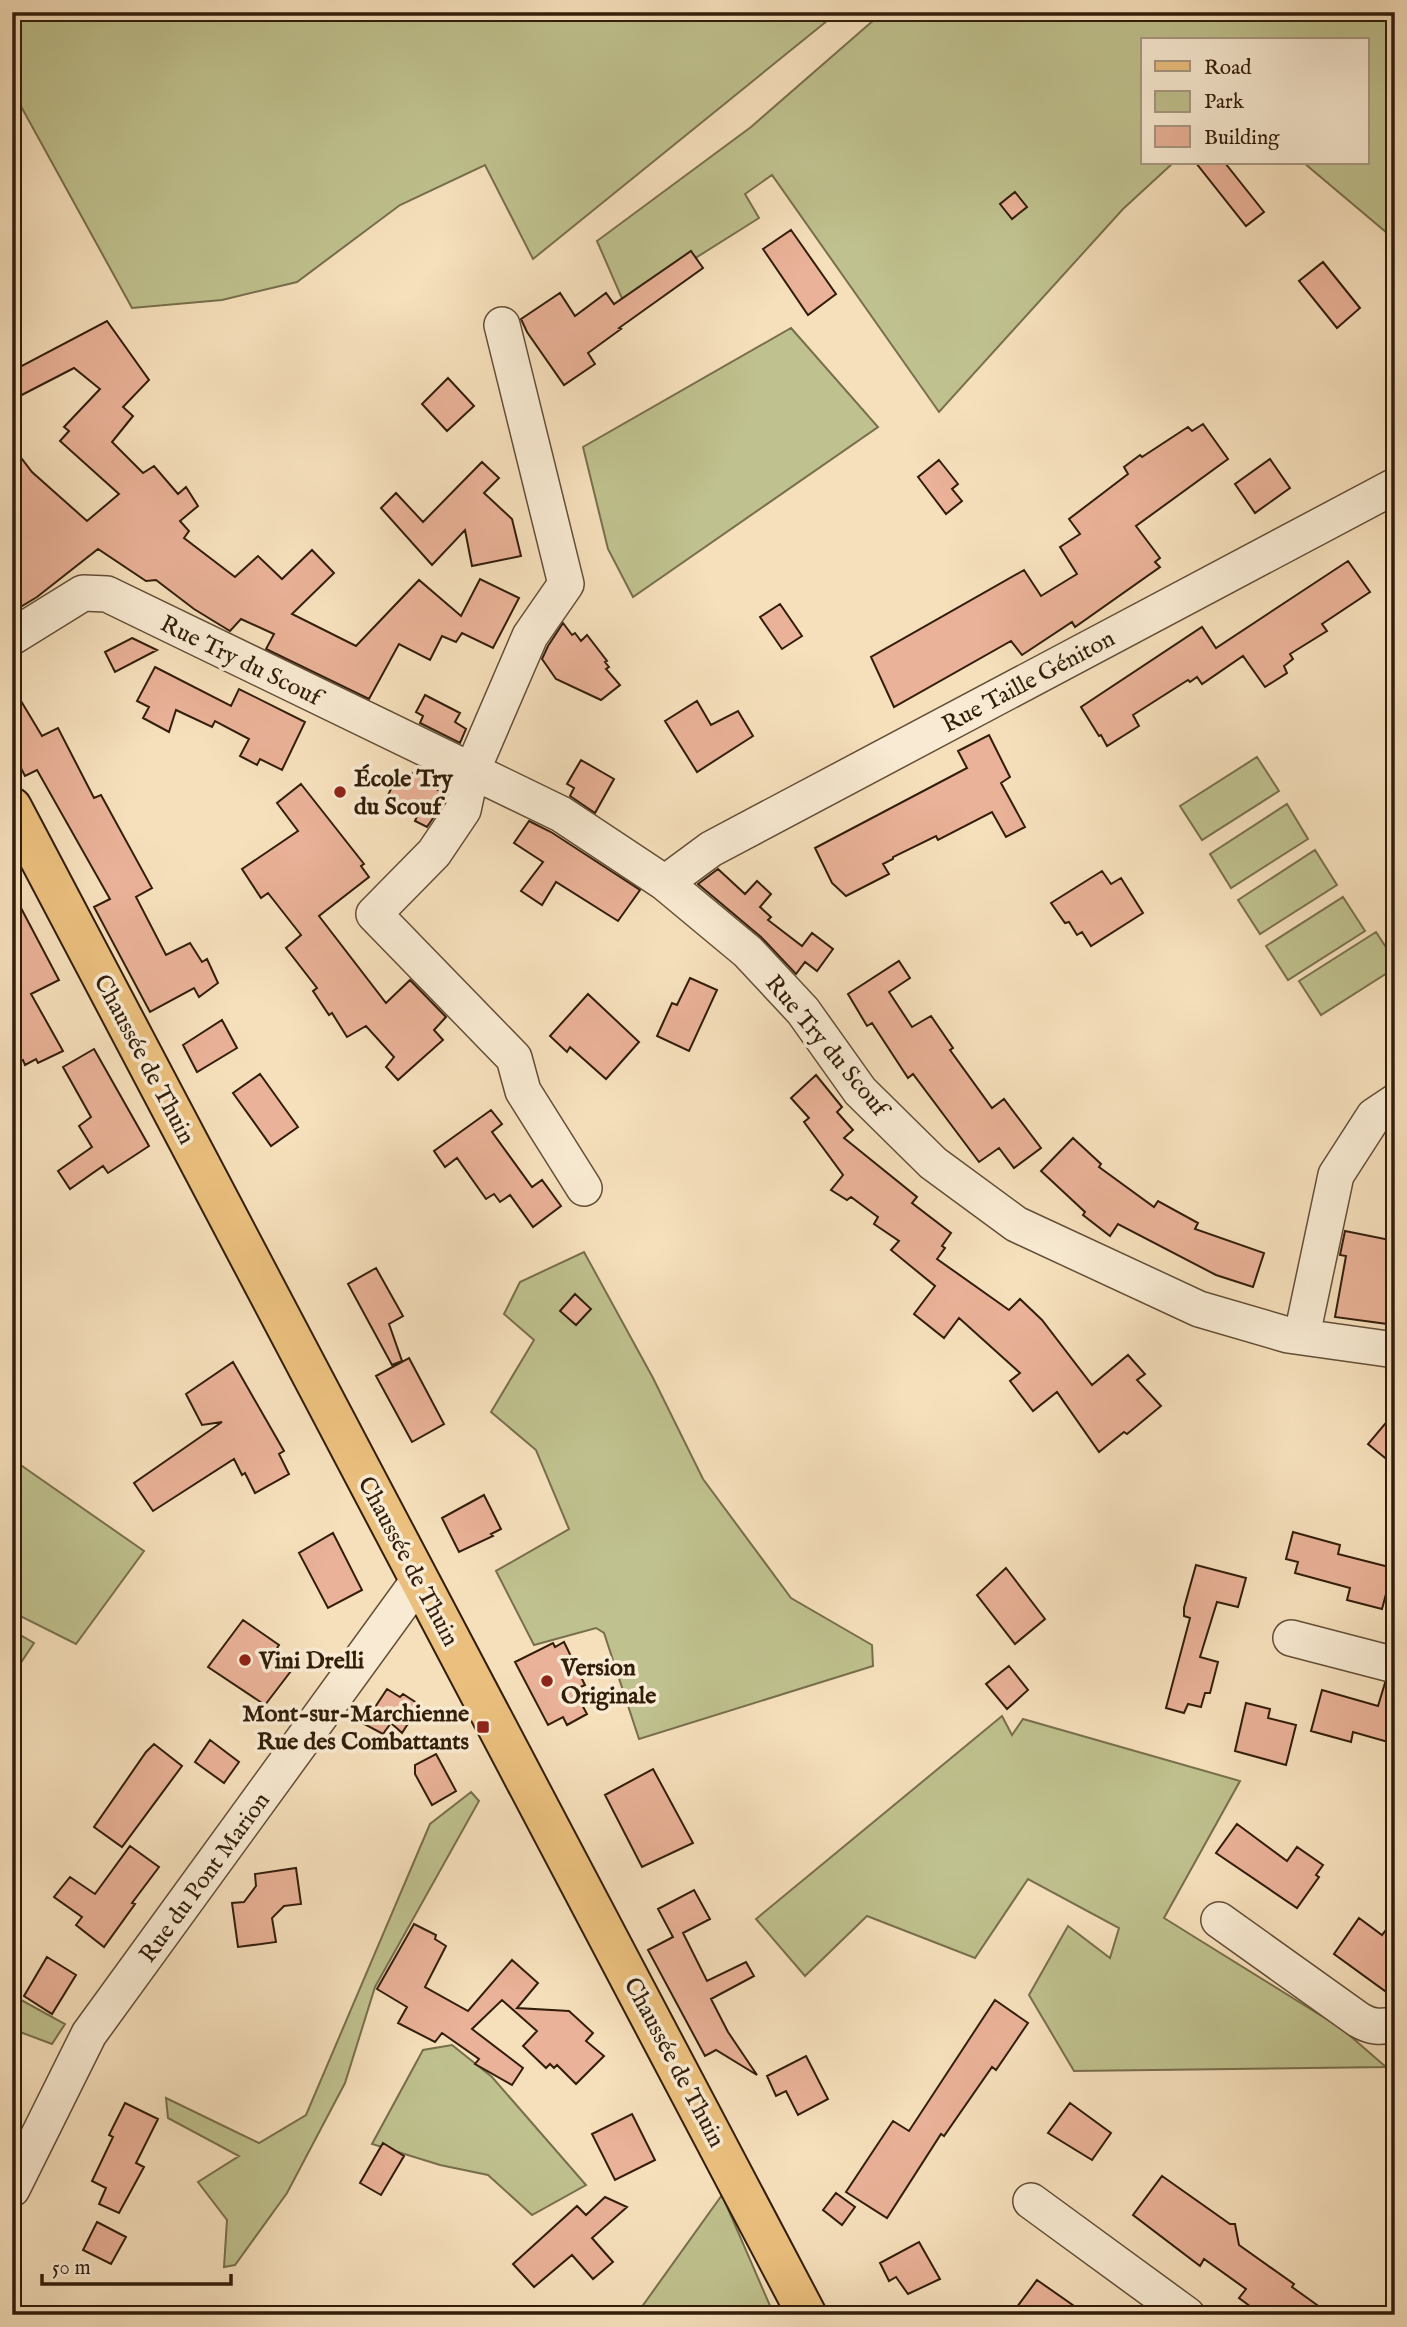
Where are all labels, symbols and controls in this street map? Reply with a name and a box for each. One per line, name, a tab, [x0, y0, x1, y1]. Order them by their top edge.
legend	[1141, 38, 1368, 164]
text: Road	[1204, 55, 1252, 82]
text: Park	[1204, 89, 1245, 116]
text: Building	[1204, 125, 1280, 152]
street label: Rue Try du Scouf	[155, 609, 330, 716]
street label: Rue Taille Géniton	[937, 624, 1121, 741]
place label: École Try du Scouf	[354, 764, 454, 823]
marker: École Try du Scouf	[332, 784, 348, 800]
street label: Rue Try du Scouf	[758, 969, 897, 1126]
street label: Chaussée de Thuin	[86, 970, 202, 1150]
street label: Chaussée de Thuin	[350, 1472, 466, 1652]
place label: Vini Drelli	[258, 1646, 365, 1677]
marker: Vini Drelli	[237, 1652, 253, 1668]
place label: Version Originale	[560, 1653, 656, 1712]
marker: Version Originale	[539, 1673, 555, 1689]
place label: Mont-sur-Marchienne Rue des Combattants	[242, 1699, 470, 1758]
marker: Mont-sur-Marchienne Rue des Combattants	[475, 1719, 491, 1735]
street label: Rue du Pont Marion	[133, 1786, 278, 1969]
street label: Chaussée de Thuin	[616, 1973, 732, 2153]
scale bar	[42, 2243, 231, 2287]
text: 50 m	[52, 2255, 91, 2282]

